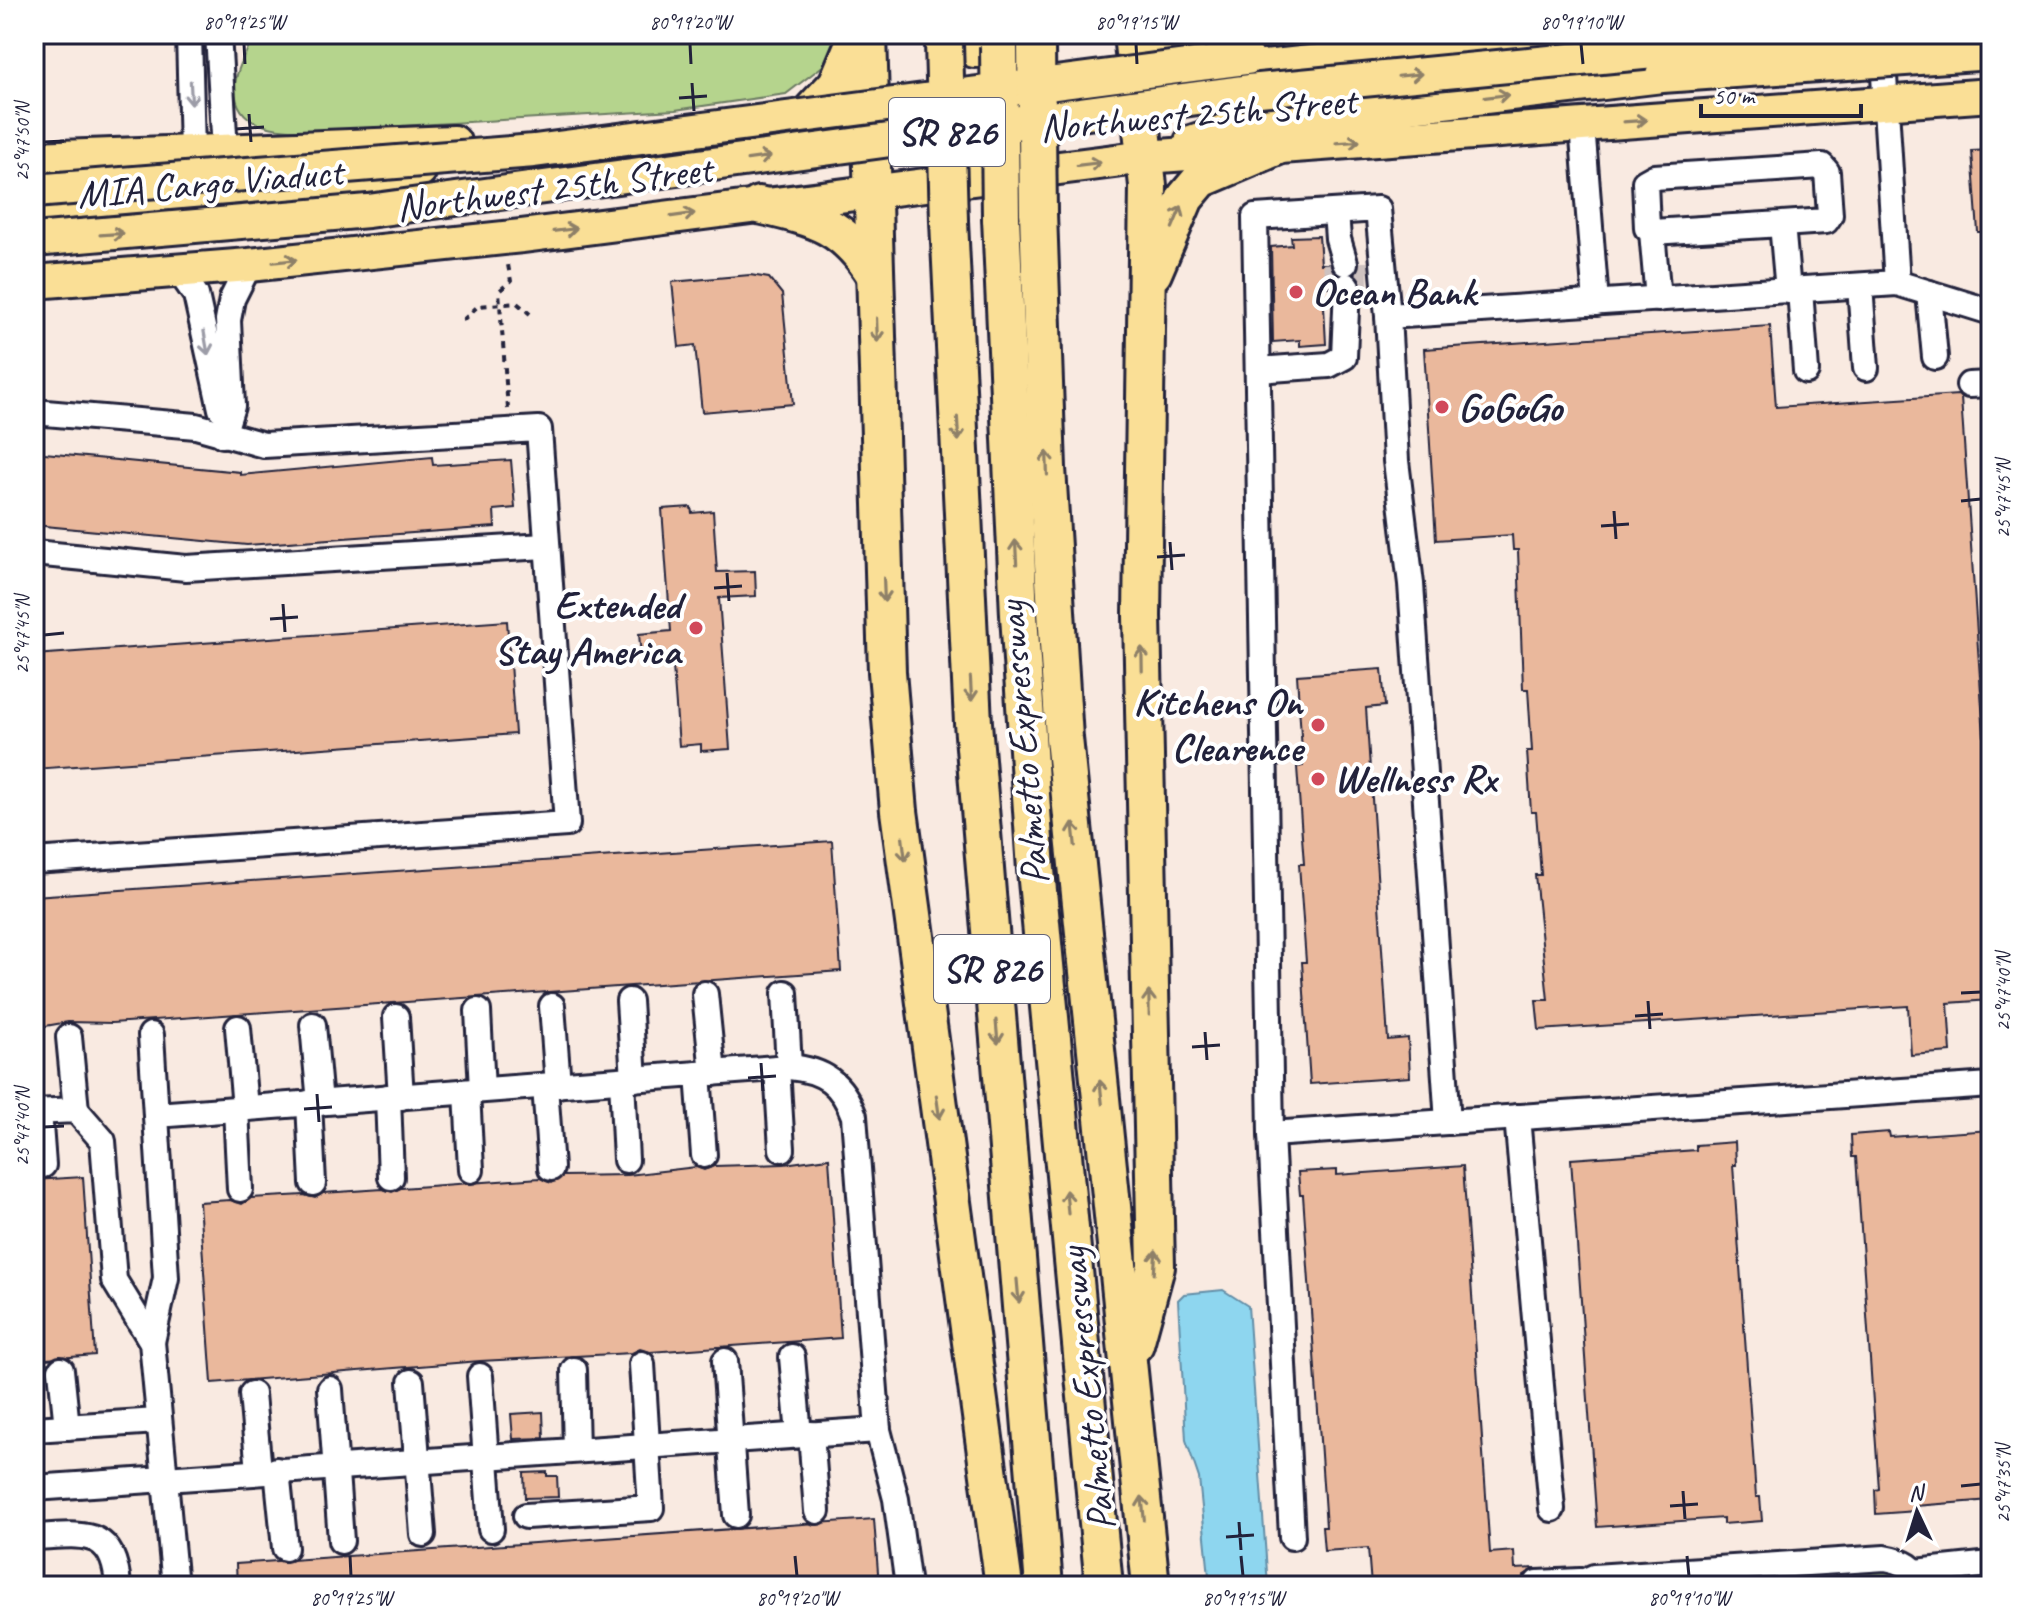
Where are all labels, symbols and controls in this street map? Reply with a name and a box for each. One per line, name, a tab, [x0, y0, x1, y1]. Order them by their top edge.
text: 80°19'25"W	[203, 10, 288, 35]
text: 80°19'20"W	[649, 10, 734, 35]
text: 80°19'15"W	[1095, 10, 1180, 35]
text: 80°19'10"W	[1540, 10, 1625, 35]
one-way arrow	[1396, 68, 1423, 83]
scale bar	[1701, 68, 1861, 118]
street label: Northwest 25th Street	[1038, 75, 1362, 153]
one-way arrow	[184, 79, 199, 106]
text: 50 m	[1713, 81, 1756, 111]
one-way arrow	[1484, 88, 1510, 103]
road number: SR 826	[889, 98, 1005, 166]
text: 25°47'50"N	[10, 100, 35, 181]
one-way arrow	[1621, 113, 1648, 128]
one-way arrow	[1334, 134, 1361, 149]
street label: Northwest 25th Street	[393, 143, 718, 232]
street label: MIA Cargo Viaduct	[75, 146, 349, 220]
one-way arrow	[746, 150, 771, 165]
one-way arrow	[1076, 156, 1101, 171]
one-way arrow	[1171, 205, 1186, 230]
one-way arrow	[670, 207, 695, 222]
one-way arrow	[551, 223, 578, 238]
one-way arrow	[98, 226, 125, 241]
one-way arrow	[271, 254, 298, 269]
place label: Ocean Bank	[1312, 267, 1480, 317]
marker: Ocean Bank	[1287, 283, 1305, 301]
one-way arrow	[869, 316, 884, 343]
one-way arrow	[199, 329, 214, 355]
place label: GoGoGo	[1458, 382, 1564, 432]
marker: GoGoGo	[1433, 398, 1451, 416]
one-way arrow	[951, 415, 966, 442]
one-way arrow	[1039, 450, 1054, 477]
text: 25°47'45"N	[1991, 457, 2016, 538]
one-way arrow	[1008, 539, 1023, 566]
one-way arrow	[877, 576, 892, 603]
place label: Extended Stay America	[494, 580, 687, 676]
text: 25°47'45"N	[10, 593, 35, 674]
street label: Palmetto Expressway	[986, 597, 1060, 887]
marker: Extended Stay America	[687, 619, 705, 637]
one-way arrow	[1135, 646, 1150, 673]
one-way arrow	[964, 675, 979, 702]
place label: Kitchens On Clearence	[1133, 677, 1306, 773]
marker: Kitchens On Clearence	[1309, 716, 1327, 734]
place label: Wellness Rx	[1334, 754, 1499, 804]
marker: Wellness Rx	[1309, 770, 1327, 788]
one-way arrow	[1066, 821, 1081, 848]
one-way arrow	[897, 836, 912, 861]
road number: SR 826	[934, 935, 1050, 1003]
text: 25°47'40"N	[1991, 950, 2016, 1031]
one-way arrow	[1142, 990, 1157, 1017]
one-way arrow	[990, 1018, 1005, 1045]
one-way arrow	[1093, 1079, 1108, 1106]
text: 25°47'40"N	[10, 1085, 35, 1166]
one-way arrow	[931, 1093, 946, 1119]
one-way arrow	[1059, 1189, 1074, 1216]
street label: Palmetto Expressway	[1047, 1243, 1127, 1533]
one-way arrow	[1147, 1249, 1162, 1276]
one-way arrow	[1011, 1277, 1026, 1304]
text: 25°47'35"N	[1991, 1442, 2016, 1523]
north arrow	[1877, 1472, 1957, 1552]
text: N	[1908, 1478, 1927, 1507]
one-way arrow	[1135, 1495, 1150, 1522]
text: 80°19'25"W	[310, 1586, 395, 1611]
text: 80°19'20"W	[756, 1586, 841, 1611]
text: 80°19'15"W	[1202, 1586, 1287, 1611]
text: 80°19'10"W	[1648, 1586, 1733, 1611]

